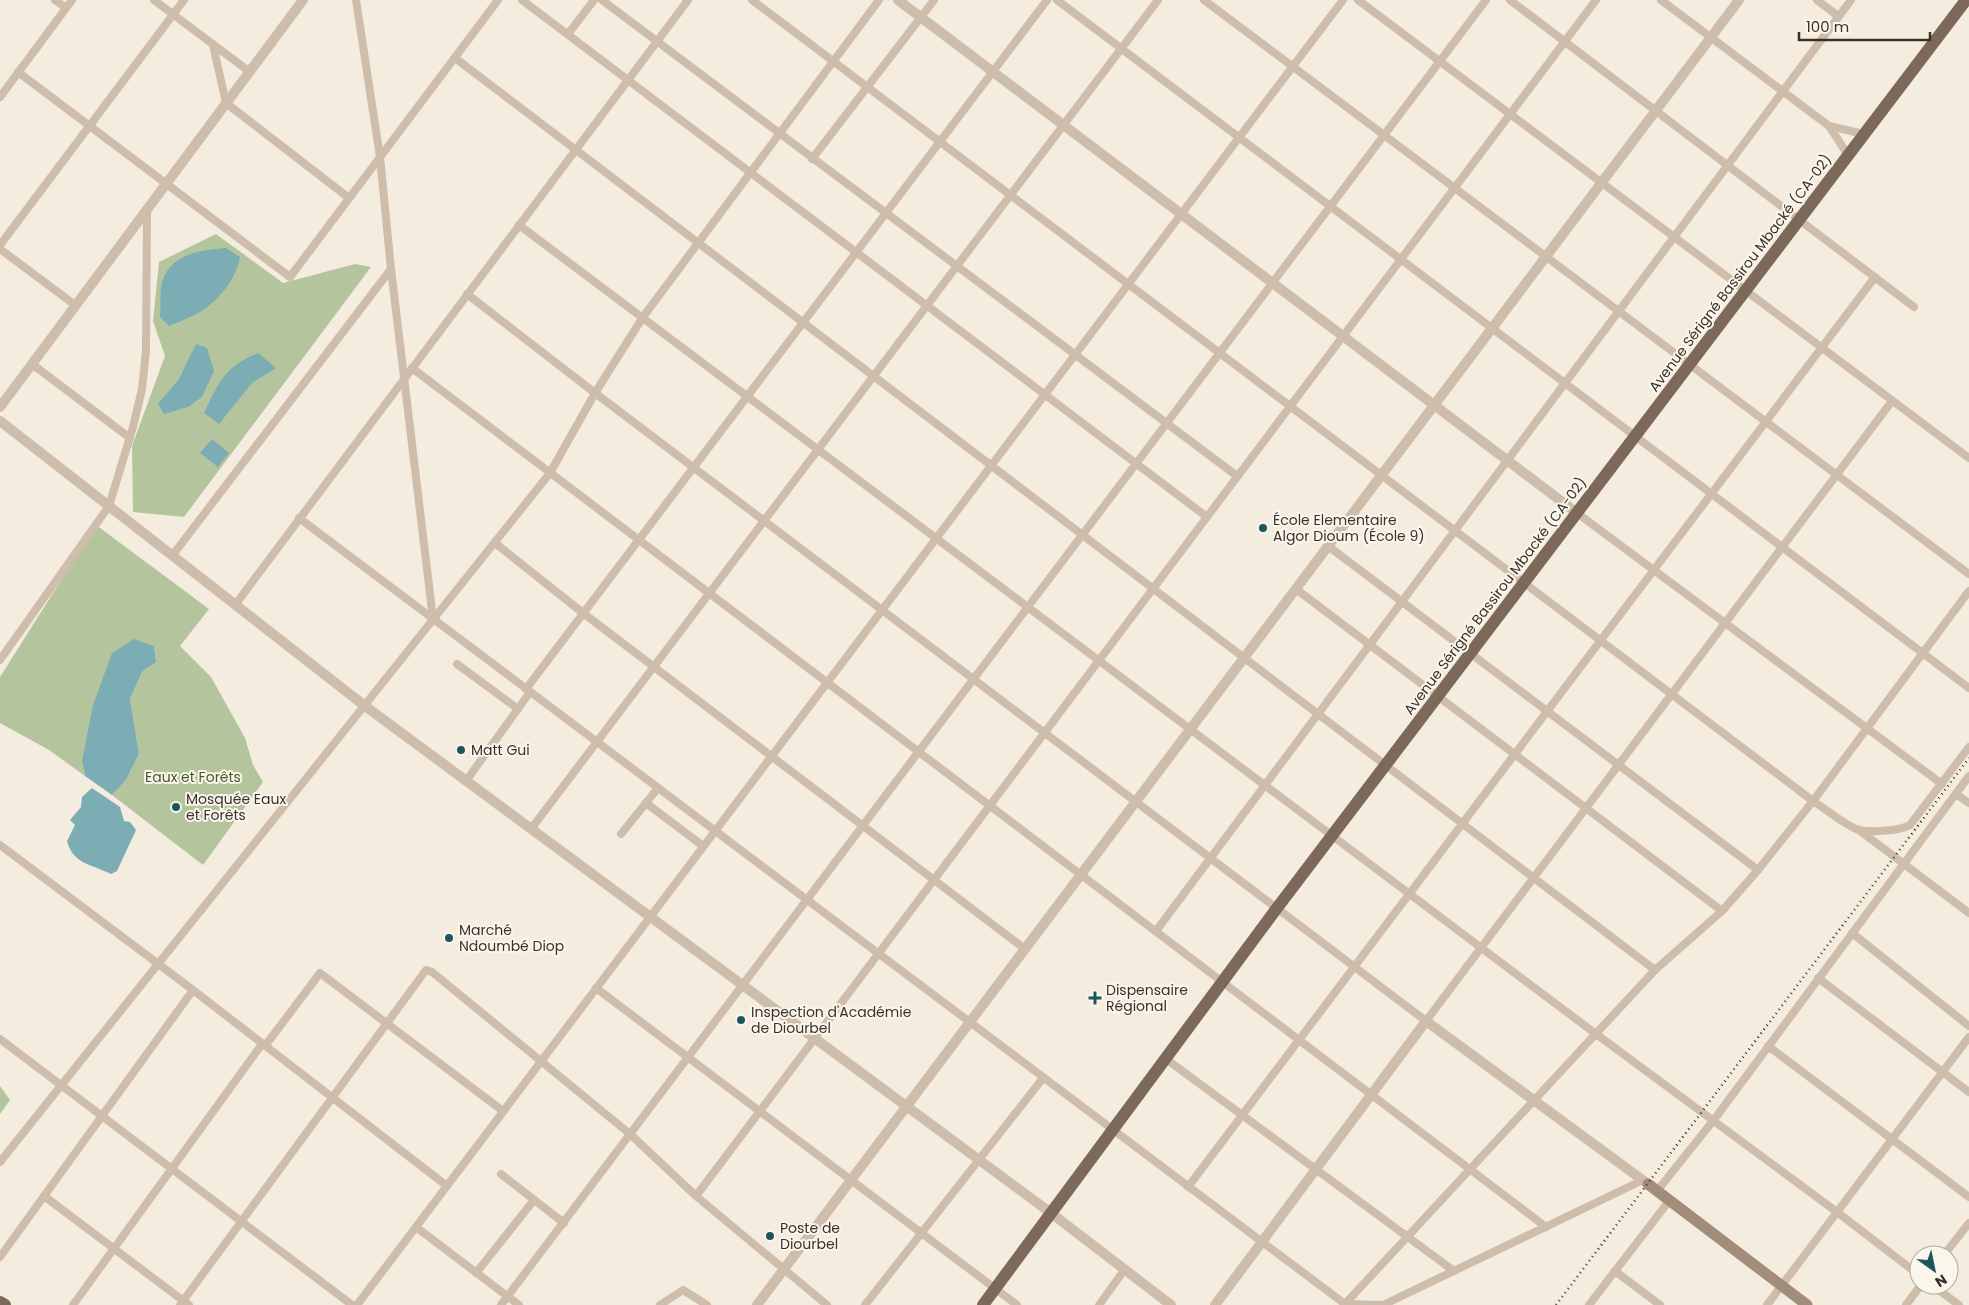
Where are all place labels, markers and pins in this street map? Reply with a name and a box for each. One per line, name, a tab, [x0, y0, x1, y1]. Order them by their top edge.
place label: École Elementaire Algor Dioum (École 9)	[1273, 510, 1425, 546]
marker: École Elementaire Algor Dioum (École 9)	[1257, 522, 1269, 534]
place label: Matt Gui	[471, 740, 530, 760]
marker: Matt Gui	[455, 744, 467, 756]
place label: Mosquée Eaux et Forêts	[186, 789, 286, 825]
marker: Mosquée Eaux et Forêts	[170, 801, 182, 813]
place label: Marché Ndoumbé Diop	[459, 920, 564, 956]
marker: Marché Ndoumbé Diop	[443, 932, 455, 944]
place label: Dispensaire Régional	[1106, 980, 1188, 1016]
marker: Dispensaire Régional	[1088, 991, 1102, 1005]
place label: Inspection d'Académie de Diourbel	[751, 1002, 912, 1038]
marker: Inspection d'Académie de Diourbel	[735, 1014, 747, 1026]
place label: Poste de Diourbel	[780, 1218, 840, 1254]
marker: Poste de Diourbel	[764, 1230, 776, 1242]

